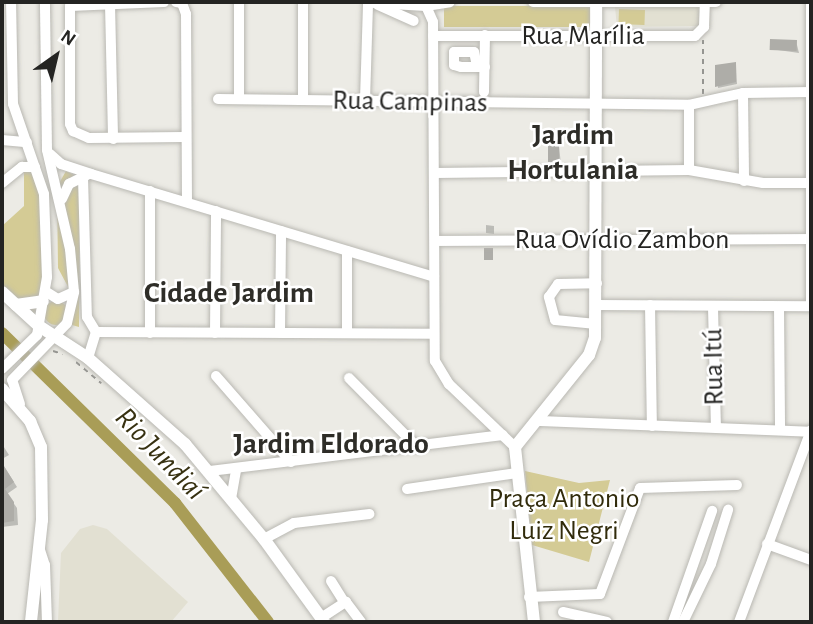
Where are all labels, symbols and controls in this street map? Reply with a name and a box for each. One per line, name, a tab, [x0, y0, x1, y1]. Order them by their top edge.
street label: Rua Marília	[521, 19, 645, 53]
north arrow	[21, 21, 91, 91]
text: N	[57, 27, 79, 50]
street label: Rua Campinas	[332, 84, 488, 120]
district label: Jardim Hortulania	[507, 117, 639, 188]
street label: Rua Ovídio Zambon	[514, 223, 730, 257]
district label: Cidade Jardim	[144, 275, 314, 311]
street label: Rua Itú	[697, 328, 731, 406]
water label: Rio Jundiaí	[107, 400, 213, 508]
district label: Jardim Eldorado	[233, 426, 429, 462]
park label: Praça Antonio Luiz Negri	[488, 482, 640, 548]

